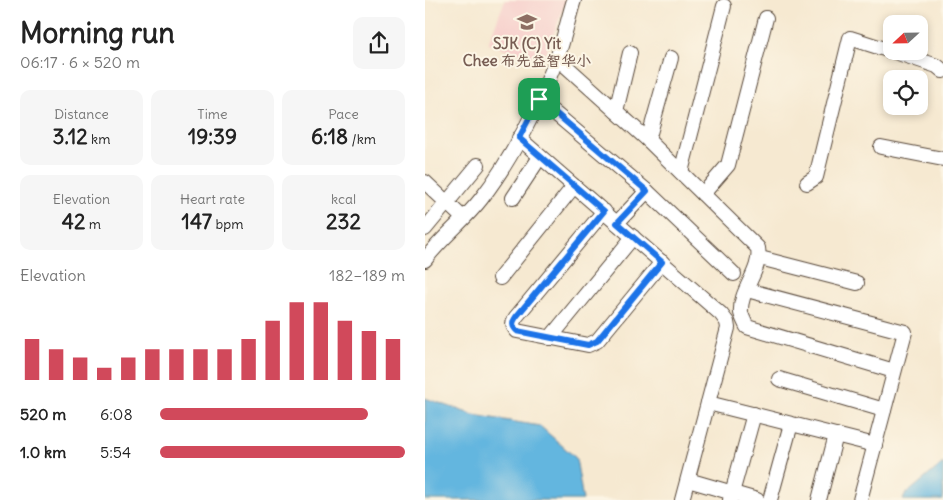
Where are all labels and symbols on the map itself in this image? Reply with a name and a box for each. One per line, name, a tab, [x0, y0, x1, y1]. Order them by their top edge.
school or university icon: SJK (C) Yit Chee 布先益智华小	[516, 11, 538, 33]
north arrow	[883, 15, 927, 60]
place label: SJK (C) Yit Chee 布先益智华小	[463, 34, 591, 70]
pin	[518, 78, 560, 120]

